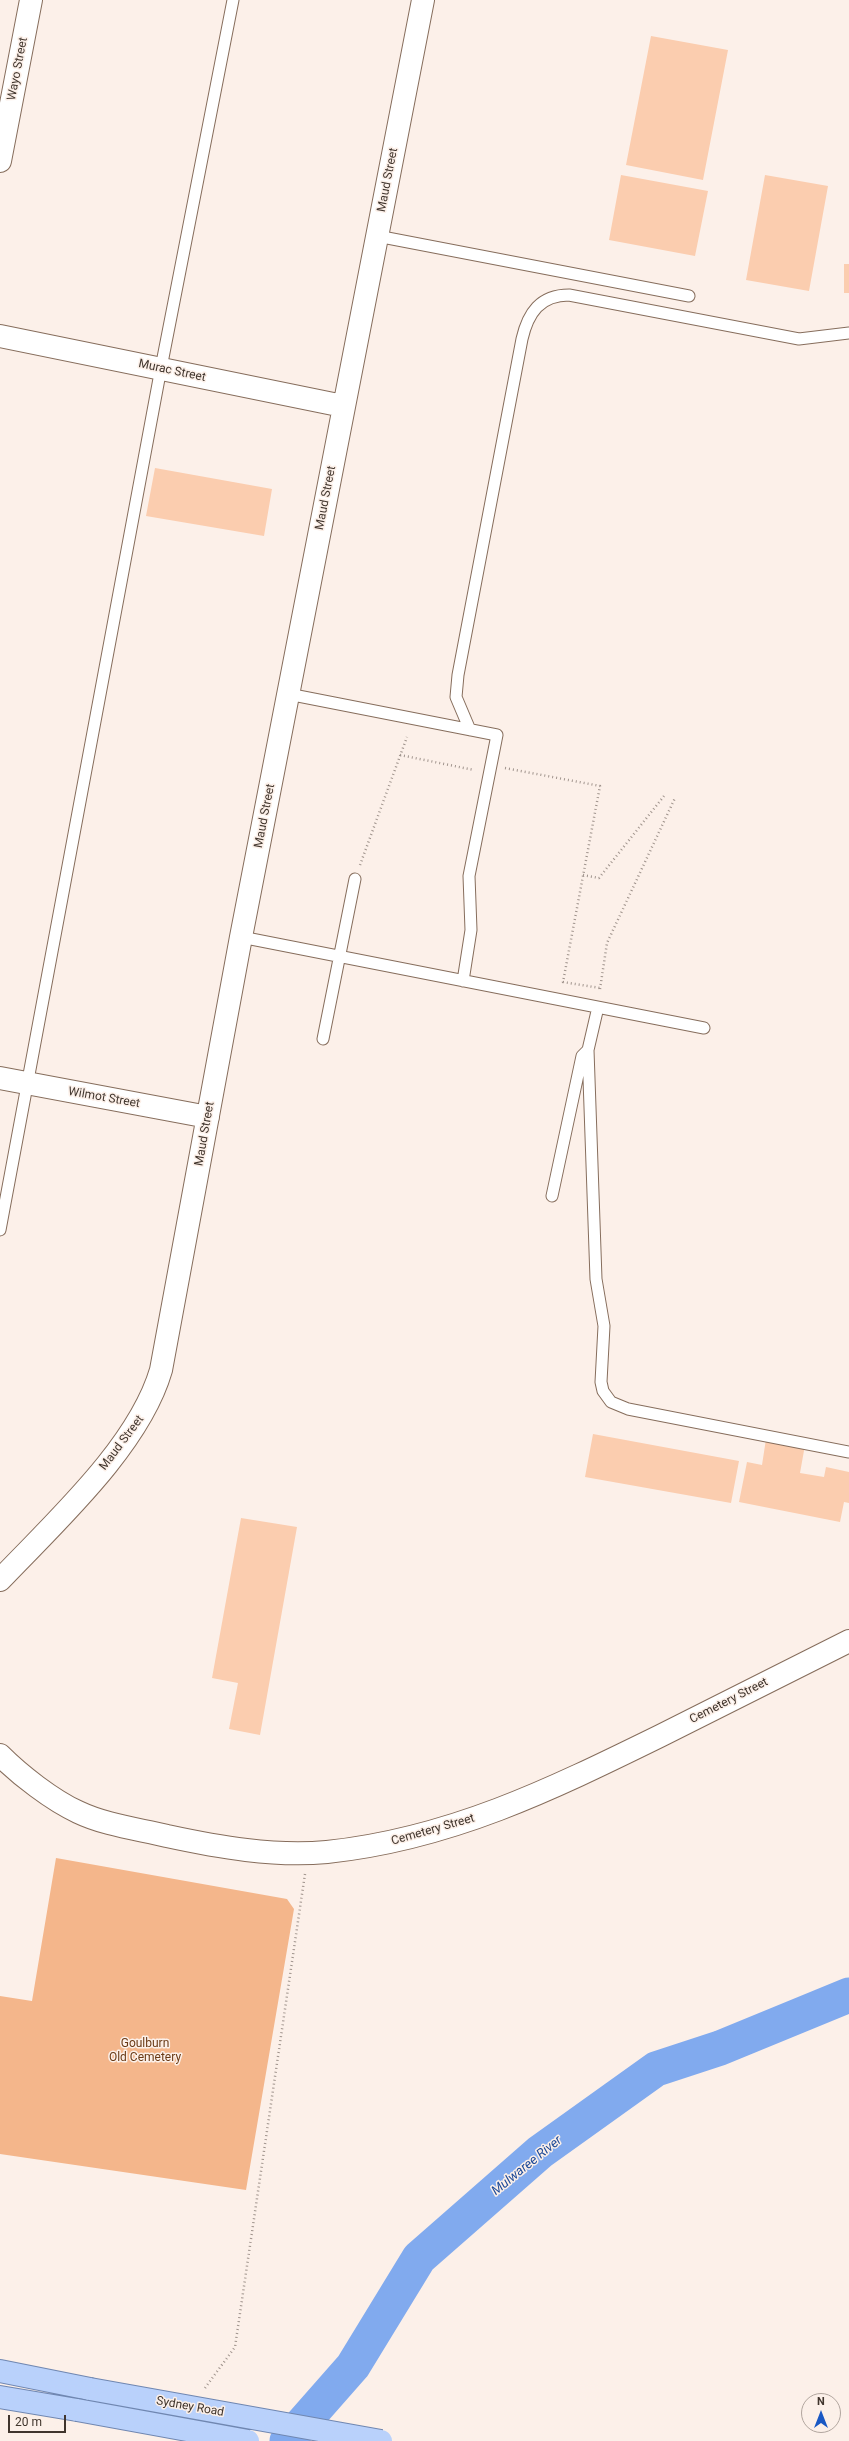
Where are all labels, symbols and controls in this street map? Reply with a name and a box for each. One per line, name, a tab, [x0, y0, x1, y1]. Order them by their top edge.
street label: Wayo Street	[5, 36, 31, 102]
street label: Maud Street	[375, 147, 401, 213]
street label: Murac Street	[137, 357, 207, 385]
street label: Maud Street	[313, 465, 339, 531]
street label: Maud Street	[252, 783, 278, 849]
street label: Wilmot Street	[67, 1085, 141, 1111]
street label: Maud Street	[192, 1101, 218, 1167]
street label: Maud Street	[97, 1413, 147, 1473]
street label: Cemetery Street	[687, 1675, 771, 1727]
street label: Cemetery Street	[390, 1811, 476, 1849]
park label: Goulburn Old Cemetery	[109, 2037, 181, 2065]
water label: Mulwaree River	[489, 2133, 565, 2199]
north arrow	[801, 2393, 841, 2433]
street label: Sydney Road	[155, 2394, 225, 2420]
text: N	[817, 2395, 825, 2408]
scale bar	[10, 2407, 68, 2433]
text: 20 m	[15, 2415, 42, 2429]

